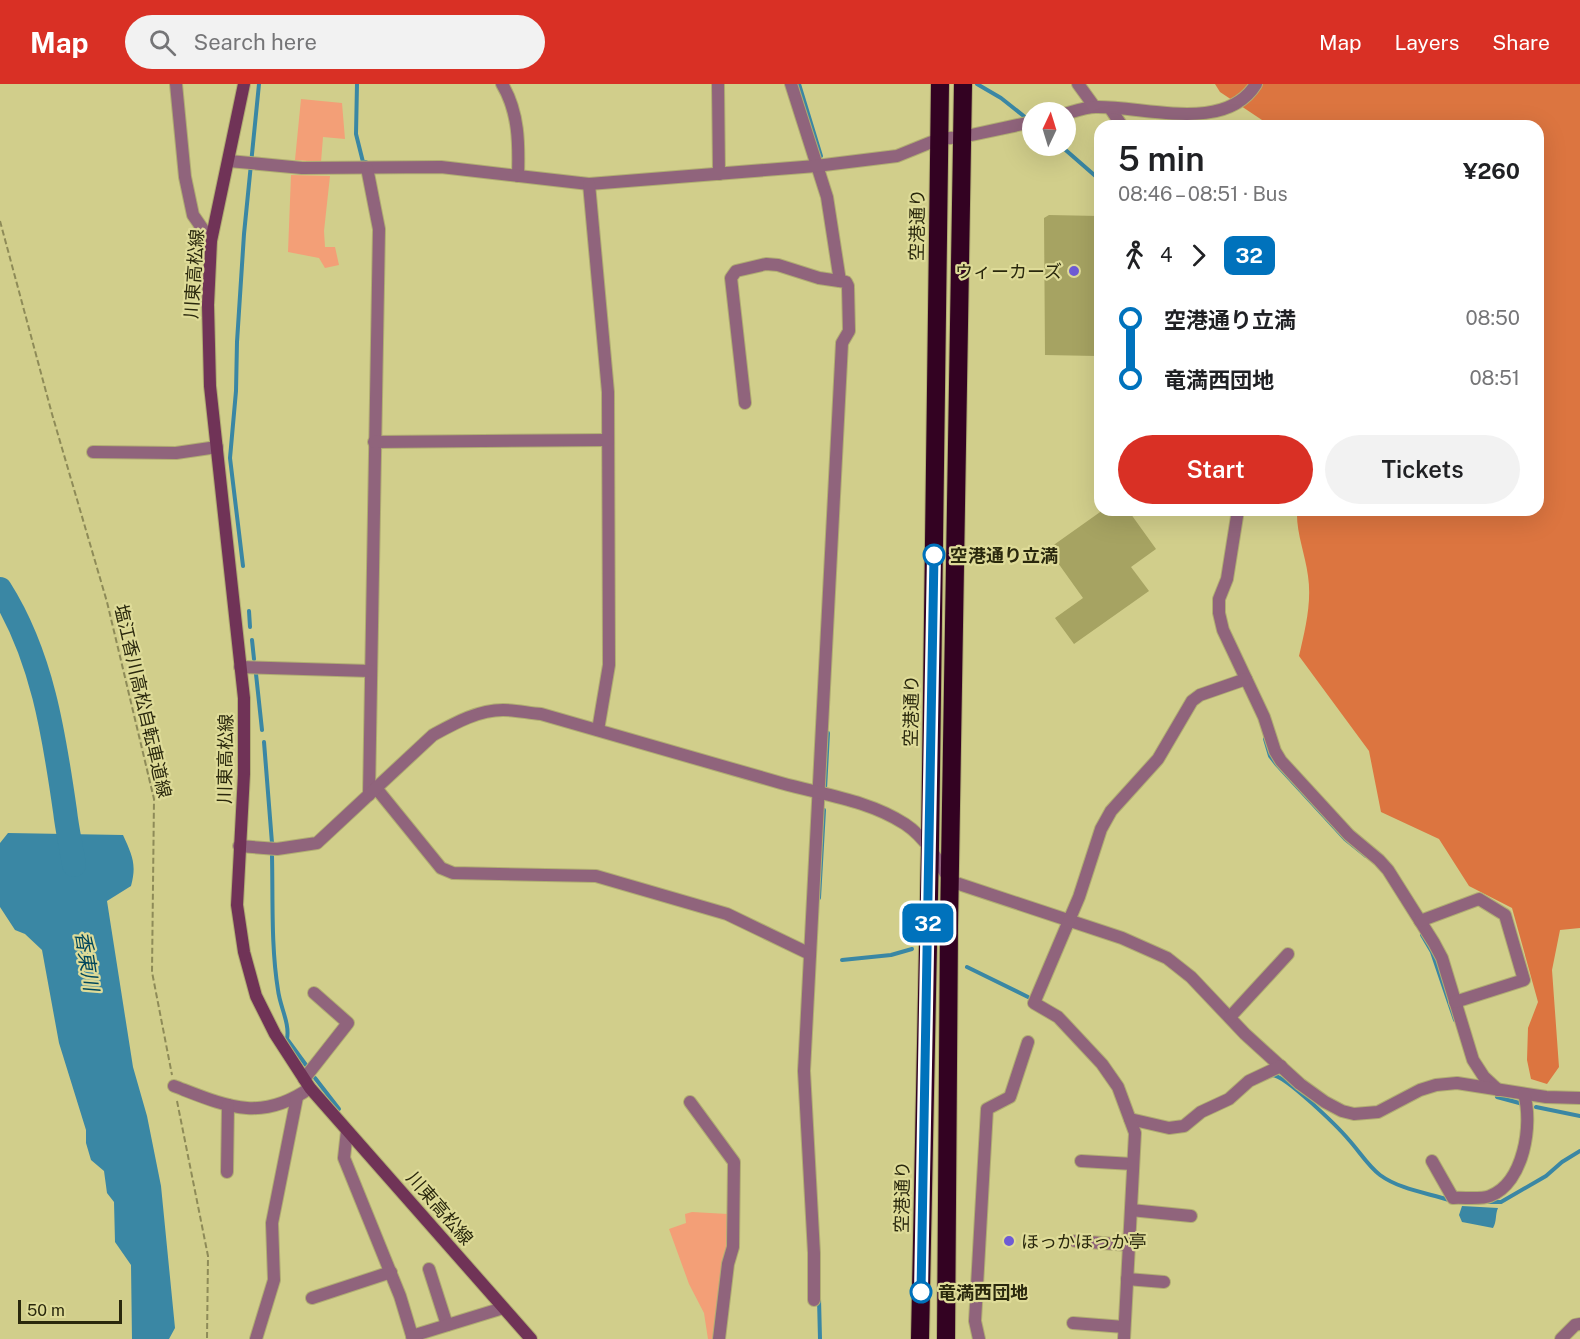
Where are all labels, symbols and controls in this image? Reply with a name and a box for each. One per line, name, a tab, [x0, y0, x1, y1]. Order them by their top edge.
search box	[125, 15, 545, 69]
text: Map	[30, 26, 89, 59]
icon: search	[146, 26, 179, 59]
text: Search here	[194, 29, 317, 55]
text: Map	[1319, 30, 1362, 55]
text: Layers	[1395, 30, 1459, 55]
text: Share	[1492, 30, 1550, 55]
north arrow	[1022, 102, 1076, 156]
map controls	[1022, 102, 1076, 156]
text: 5 min	[1118, 140, 1205, 178]
text: ¥260	[1463, 158, 1520, 184]
text: 08:46 – 08:51 · Bus	[1118, 182, 1288, 206]
street label: 空港通り	[906, 189, 928, 261]
street label: 川東高松線	[180, 228, 208, 320]
icon: walk	[1118, 239, 1151, 272]
icon: forward	[1182, 239, 1215, 272]
text: 4	[1160, 243, 1173, 267]
text: 32	[1236, 243, 1263, 268]
place label: ウィーカーズ	[955, 261, 1062, 282]
marker: ウィーカーズ	[1067, 264, 1081, 278]
text: 08:50	[1465, 306, 1520, 330]
text: 空港通り立満	[1164, 307, 1296, 333]
text: 08:51	[1469, 366, 1520, 390]
text: 竜満西団地	[1164, 367, 1274, 393]
button: Start	[1118, 435, 1313, 504]
button: Tickets	[1325, 435, 1520, 504]
marker: 空港通り立満	[923, 544, 945, 566]
place label: 空港通り立満	[950, 545, 1058, 566]
street label: 塩江香川高松自転車道線	[110, 602, 176, 800]
street label: 空港通り	[900, 675, 922, 747]
street label: 川東高松線	[214, 714, 236, 804]
line badge: 32	[901, 904, 955, 942]
text: 32	[914, 911, 942, 936]
water label: 香東川	[70, 929, 104, 994]
street label: 空港通り	[891, 1161, 913, 1233]
street label: 川東高松線	[403, 1167, 477, 1249]
place label: ほっかほっか亭	[1021, 1231, 1147, 1252]
marker: ほっかほっか亭	[1002, 1234, 1016, 1248]
marker: 竜満西団地	[910, 1281, 932, 1303]
place label: 竜満西団地	[938, 1282, 1028, 1303]
scale bar	[18, 1297, 122, 1324]
text: 50 m	[27, 1301, 65, 1320]

